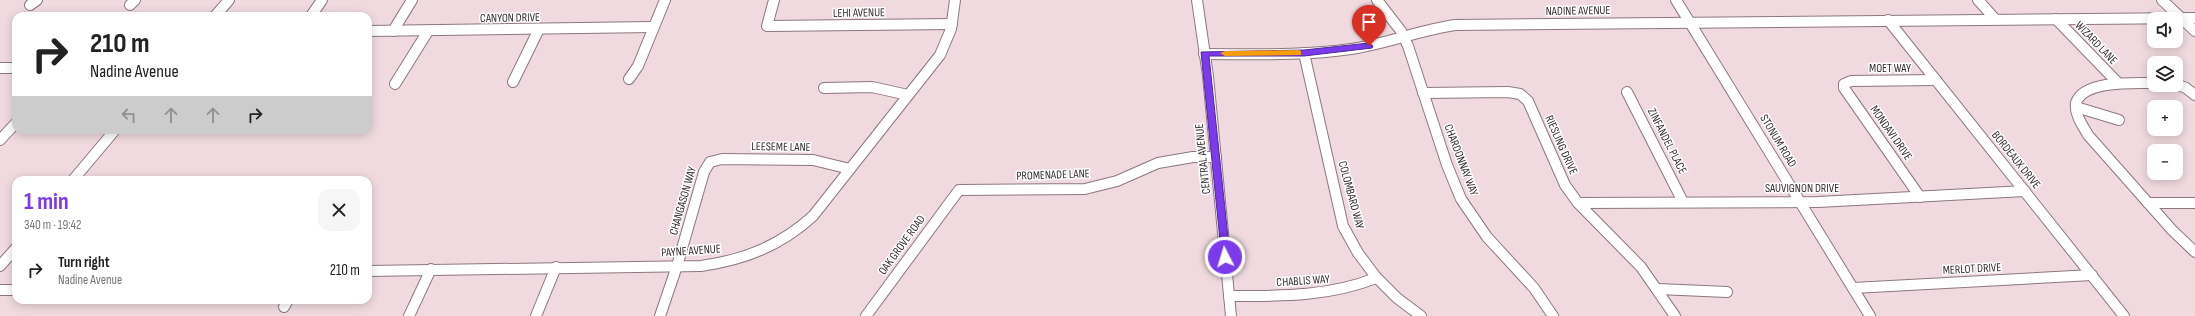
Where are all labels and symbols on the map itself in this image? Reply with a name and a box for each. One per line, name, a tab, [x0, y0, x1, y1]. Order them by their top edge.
street label: NADINE AVENUE	[1546, 3, 1611, 19]
street label: LEHI AVENUE	[833, 5, 885, 21]
pin	[1352, 5, 1386, 46]
street label: CANYON DRIVE	[480, 10, 540, 26]
street label: WIZARD LANE	[2072, 18, 2120, 68]
street label: MOET WAY	[1869, 61, 1911, 76]
street label: MONDAVI DRIVE	[1867, 103, 1915, 163]
street label: ZINFANDEL PLACE	[1644, 106, 1690, 176]
street label: STONUM ROAD	[1756, 112, 1800, 170]
street label: RIESLING DRIVE	[1541, 113, 1581, 177]
street label: CHARDONNAY WAY	[1440, 122, 1482, 198]
street label: CENTRAL AVENUE	[1192, 123, 1214, 195]
street label: BORDEAUX DRIVE	[1988, 128, 2044, 192]
street label: LEESEME LANE	[751, 139, 811, 155]
street label: COLOMBARD WAY	[1335, 159, 1367, 231]
street label: CHANGASON WAY	[666, 165, 700, 237]
street label: PROMENADE LANE	[1016, 166, 1090, 184]
street label: SAUVIGNON DRIVE	[1765, 181, 1839, 196]
street label: OAK GROVE ROAD	[875, 212, 929, 278]
position arrow	[1204, 236, 1246, 278]
street label: PAYNE AVENUE	[661, 241, 721, 261]
street label: MERLOT DRIVE	[1942, 260, 2002, 278]
street label: CHABLIS WAY	[1276, 272, 1330, 290]

